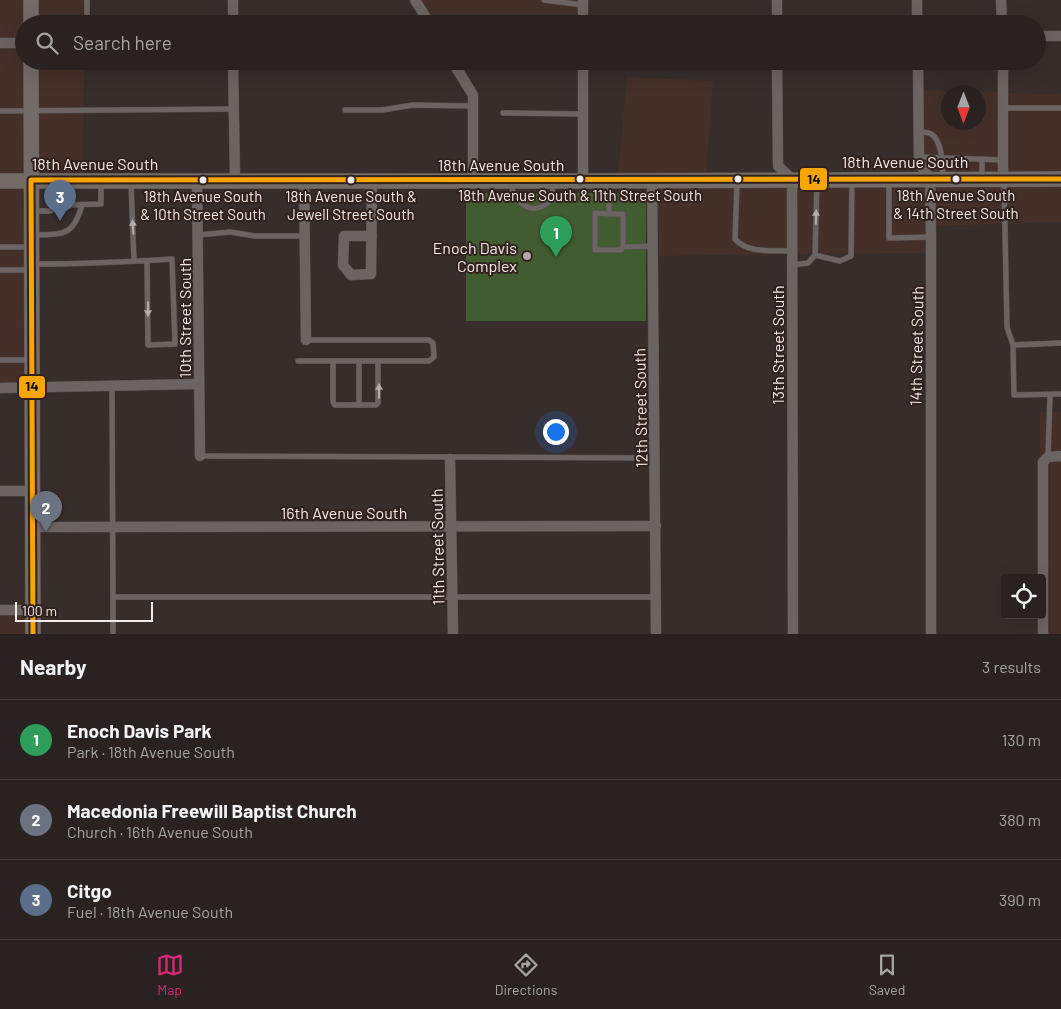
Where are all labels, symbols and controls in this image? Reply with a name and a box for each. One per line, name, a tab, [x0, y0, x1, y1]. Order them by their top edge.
search box	[15, 15, 1046, 70]
icon: search	[33, 29, 61, 57]
text: Search here	[73, 31, 172, 54]
north arrow	[941, 85, 986, 130]
street label: 18th Avenue South	[842, 152, 968, 171]
street label: 18th Avenue South	[32, 154, 158, 173]
street label: 18th Avenue South	[438, 155, 564, 174]
line badge: 14	[799, 167, 828, 191]
text: 14	[807, 170, 821, 187]
marker: 18th Avenue South & 11th Street South	[575, 174, 585, 184]
unlabelled marker	[733, 174, 743, 184]
marker: 18th Avenue South & 14th Street South	[951, 174, 961, 184]
marker: 18th Avenue South & 10th Street South	[198, 175, 208, 185]
marker: 18th Avenue South & Jewell Street South	[346, 175, 356, 185]
pin: 3	[44, 180, 76, 221]
place label: 18th Avenue South & 11th Street South	[458, 186, 702, 204]
place label: 18th Avenue South & 14th Street South	[893, 186, 1019, 222]
place label: 18th Avenue South & 10th Street South	[140, 187, 266, 223]
place label: 18th Avenue South & Jewell Street South	[285, 187, 417, 223]
one-way arrow	[812, 209, 820, 225]
pin: 1	[540, 216, 572, 257]
one-way arrow	[128, 219, 136, 235]
place label: Enoch Davis Complex	[433, 238, 517, 275]
marker: Enoch Davis Complex	[521, 250, 533, 262]
street label: 10th Street South	[175, 258, 194, 378]
street label: 13th Street South	[768, 285, 787, 405]
street label: 14th Street South	[905, 286, 927, 406]
one-way arrow	[144, 302, 152, 318]
street label: 12th Street South	[629, 348, 651, 468]
line badge: 14	[18, 375, 46, 399]
text: 14	[25, 377, 39, 394]
one-way arrow	[374, 383, 382, 399]
your location	[543, 419, 569, 445]
street label: 11th Street South	[426, 488, 448, 606]
pin: 2	[30, 491, 62, 532]
street label: 16th Avenue South	[281, 503, 407, 522]
map controls	[1001, 574, 1046, 619]
button: locate	[1001, 574, 1046, 619]
scale bar	[15, 599, 152, 622]
text: 100 m	[22, 602, 57, 619]
text: Nearby	[20, 654, 86, 679]
text: 3 results	[982, 657, 1041, 676]
text: Enoch Davis Park	[67, 719, 212, 742]
text: 1	[33, 730, 39, 749]
text: 130 m	[1002, 730, 1041, 749]
text: Park · 18th Avenue South	[67, 742, 235, 761]
text: Macedonia Freewill Baptist Church	[67, 799, 357, 822]
text: 2	[32, 810, 40, 829]
text: 380 m	[999, 810, 1041, 829]
text: Church · 16th Avenue South	[67, 822, 253, 841]
text: Citgo	[67, 879, 112, 902]
text: 3	[32, 890, 40, 909]
text: 390 m	[999, 890, 1041, 909]
text: Fuel · 18th Avenue South	[67, 902, 233, 921]
tab: Map	[156, 951, 184, 998]
tab: Directions	[495, 951, 557, 998]
tab: Saved	[869, 951, 905, 998]

